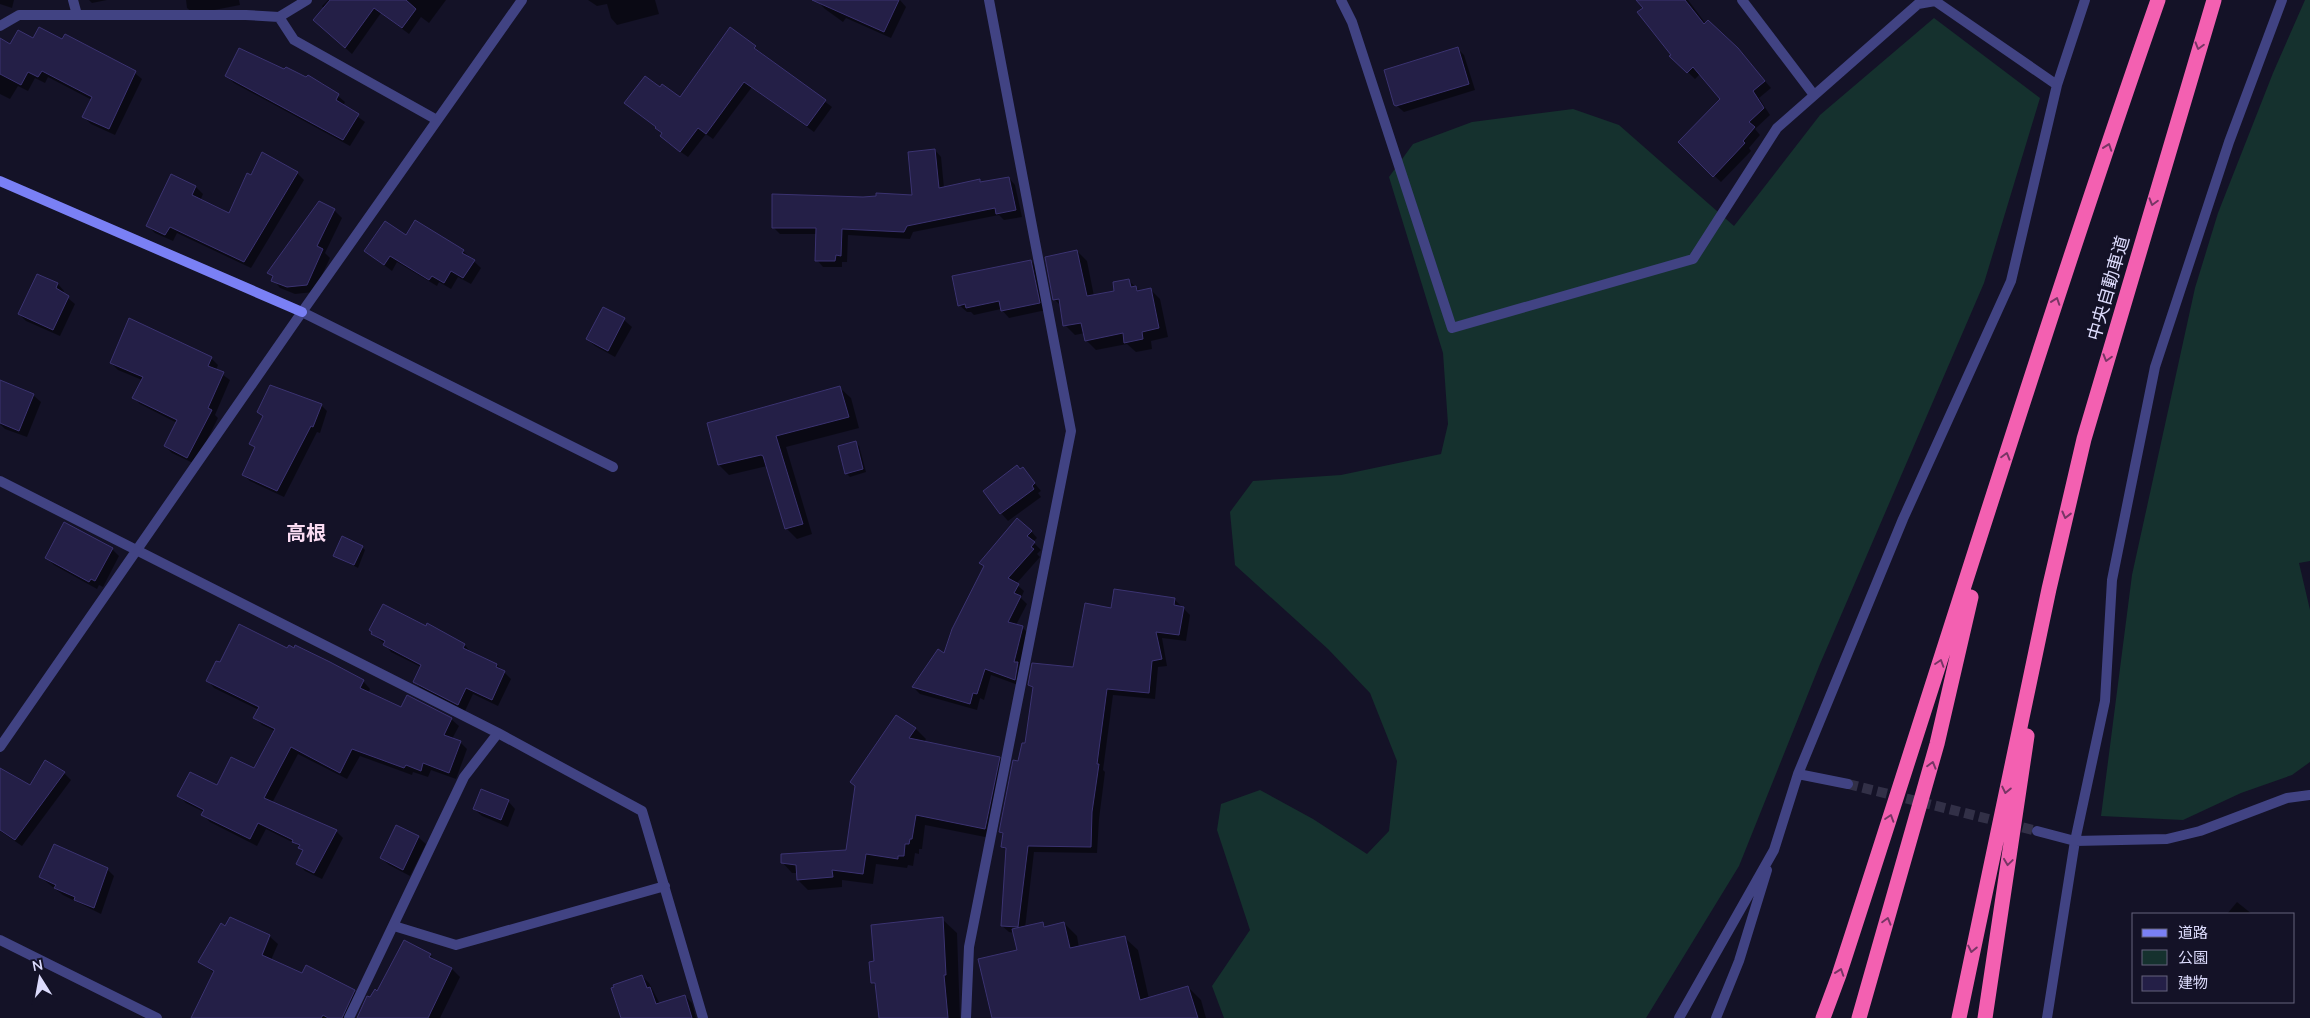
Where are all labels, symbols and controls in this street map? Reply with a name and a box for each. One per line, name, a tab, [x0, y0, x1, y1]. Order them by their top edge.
one-way arrow	[2195, 42, 2205, 50]
one-way arrow	[2102, 143, 2112, 152]
one-way arrow	[2149, 198, 2159, 206]
street label: 中央自動車道	[2082, 233, 2134, 343]
one-way arrow	[2050, 297, 2060, 306]
one-way arrow	[2102, 354, 2113, 363]
one-way arrow	[2000, 452, 2010, 460]
one-way arrow	[2061, 511, 2072, 520]
district label: 高根	[286, 520, 326, 545]
one-way arrow	[1935, 659, 1945, 668]
one-way arrow	[1926, 761, 1936, 769]
one-way arrow	[2001, 786, 2011, 795]
one-way arrow	[1885, 814, 1895, 822]
one-way arrow	[2003, 858, 2014, 866]
legend	[2132, 913, 2295, 1003]
one-way arrow	[1881, 917, 1891, 925]
text: 道路	[2178, 923, 2208, 942]
one-way arrow	[1967, 945, 1978, 954]
text: 公園	[2178, 948, 2208, 967]
north arrow	[15, 953, 65, 1003]
text: N	[31, 955, 44, 975]
one-way arrow	[1834, 968, 1844, 977]
text: 建物	[2178, 973, 2208, 992]

